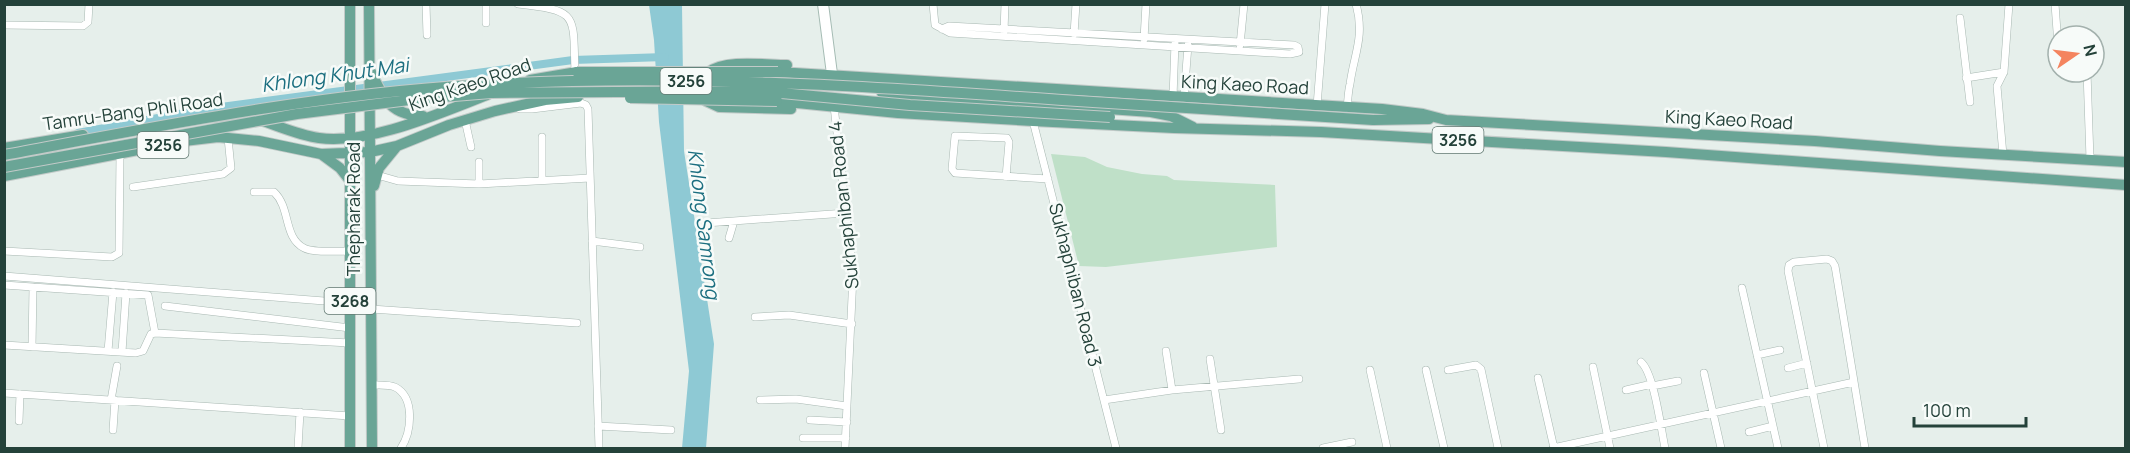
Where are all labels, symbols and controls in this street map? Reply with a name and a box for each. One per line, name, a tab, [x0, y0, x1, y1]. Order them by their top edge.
north arrow	[2046, 24, 2106, 84]
text: N	[2078, 42, 2103, 59]
water label: Khlong Khut Mai	[260, 50, 412, 98]
street label: King Kaeo Road	[405, 52, 534, 116]
road number: 3256	[660, 68, 712, 94]
street label: King Kaeo Road	[1181, 69, 1310, 99]
street label: Tamru-Bang Phli Road	[41, 86, 224, 136]
street label: King Kaeo Road	[1665, 104, 1794, 134]
street label: Sukhaphiban Road 4	[822, 120, 864, 290]
road number: 3256	[1432, 127, 1484, 153]
road number: 3256	[138, 132, 188, 158]
street label: Thepharak Road	[341, 142, 365, 276]
water label: Khlong Samrong	[682, 147, 727, 303]
street label: Sukhaphiban Road 3	[1044, 200, 1108, 369]
road number: 3268	[324, 288, 376, 314]
scale bar	[1914, 390, 2026, 428]
text: 100 m	[1923, 398, 1971, 422]

